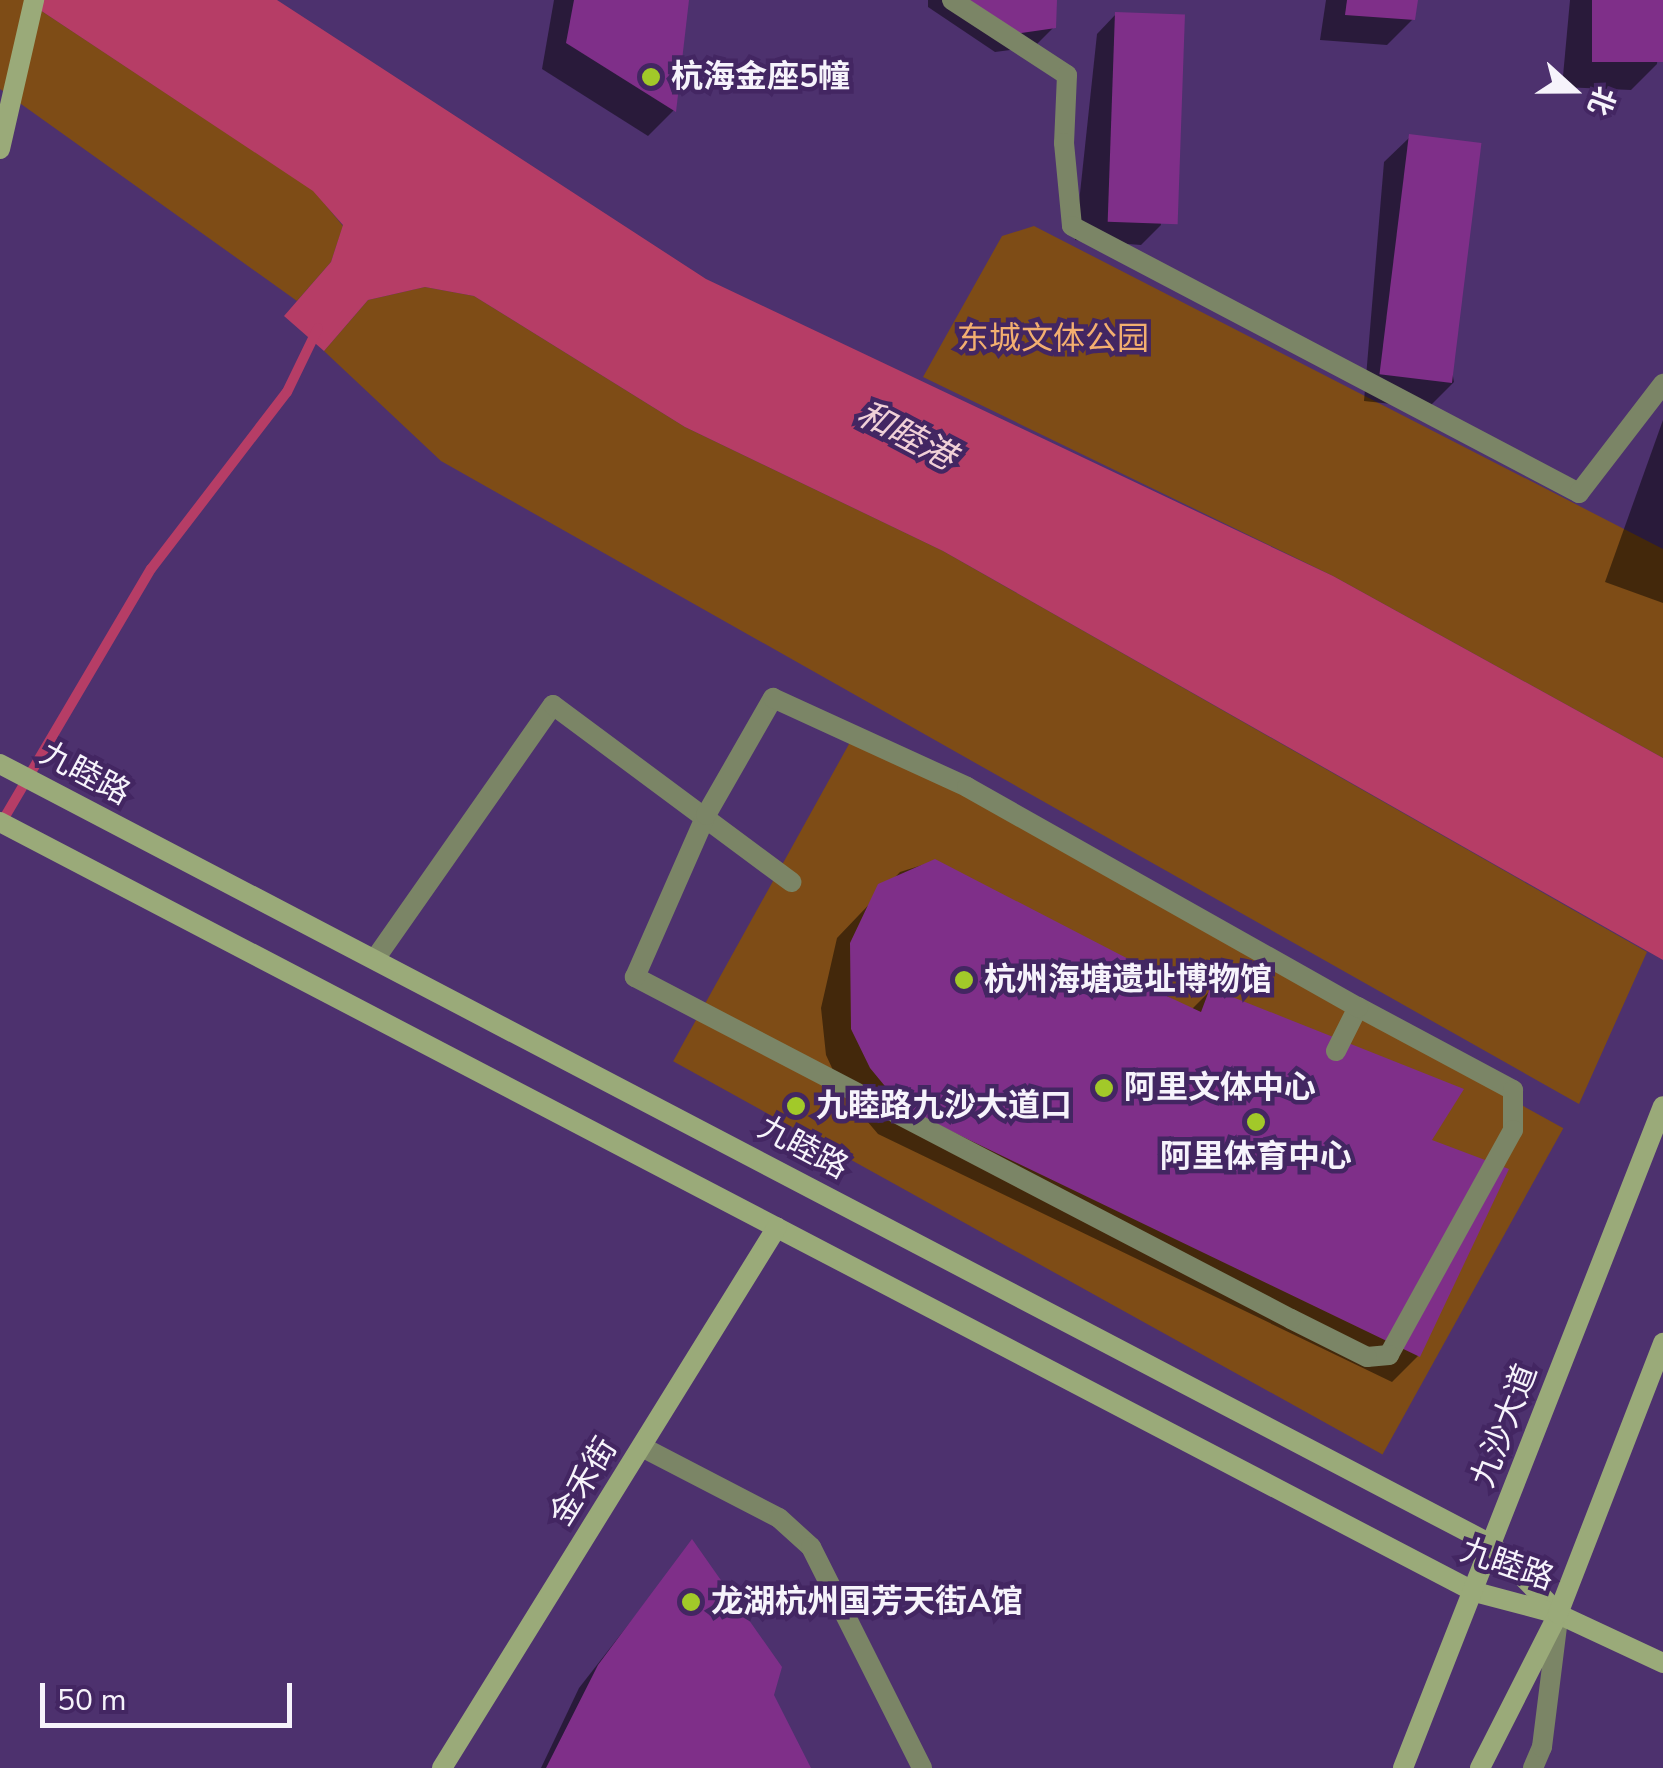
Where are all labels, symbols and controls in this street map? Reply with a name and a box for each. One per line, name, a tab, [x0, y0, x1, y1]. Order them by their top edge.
north arrow	[1523, 40, 1623, 140]
place label: 杭海金座5幢	[671, 58, 850, 96]
marker: 杭海金座5幢	[640, 66, 662, 88]
text: 北	[1578, 81, 1624, 121]
park label: 东城文体公园	[957, 320, 1149, 358]
water label: 和睦港	[850, 393, 962, 479]
street label: 九睦路	[34, 735, 136, 813]
place label: 杭州海塘遗址博物馆	[984, 961, 1272, 999]
marker: 杭州海塘遗址博物馆	[953, 969, 975, 991]
place label: 阿里文体中心	[1124, 1069, 1316, 1107]
marker: 阿里文体中心	[1093, 1077, 1115, 1099]
place label: 九睦路九沙大道口	[816, 1087, 1072, 1125]
marker: 九睦路九沙大道口	[785, 1095, 807, 1117]
street label: 九睦路	[752, 1109, 854, 1187]
marker: 阿里体育中心	[1245, 1111, 1267, 1133]
place label: 阿里体育中心	[1160, 1138, 1352, 1176]
street label: 九沙大道	[1464, 1359, 1546, 1493]
street label: 金禾街	[542, 1431, 626, 1533]
street label: 九睦路	[1455, 1531, 1559, 1599]
place label: 龙湖杭州国芳天街A馆	[711, 1583, 1023, 1621]
marker: 龙湖杭州国芳天街A馆	[680, 1591, 702, 1613]
scale bar	[45, 1663, 298, 1725]
text: 50 m	[57, 1680, 126, 1721]

